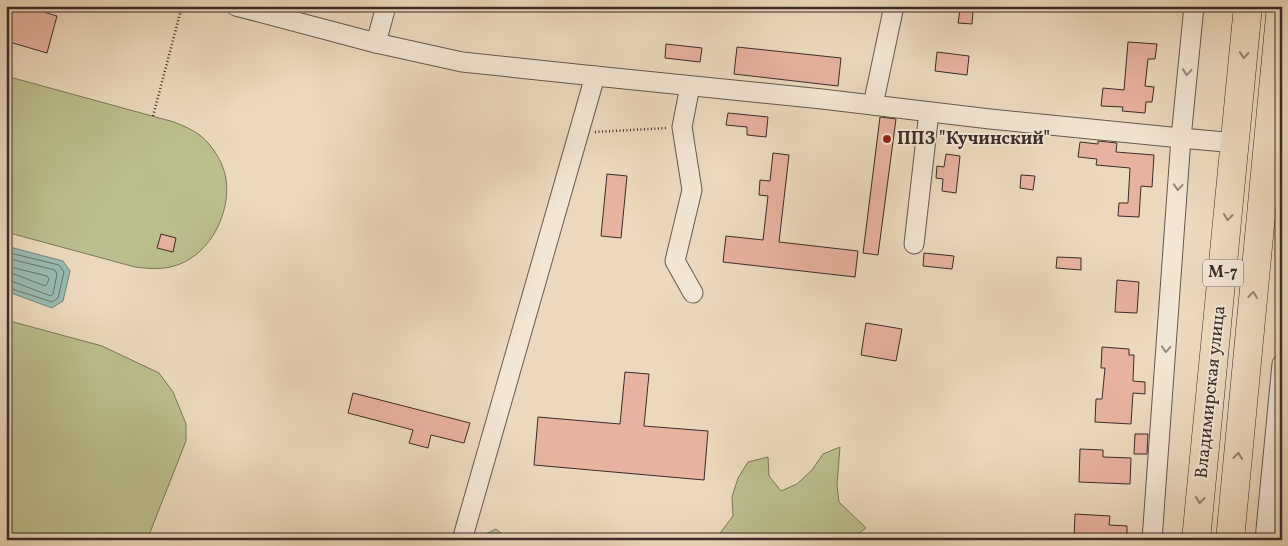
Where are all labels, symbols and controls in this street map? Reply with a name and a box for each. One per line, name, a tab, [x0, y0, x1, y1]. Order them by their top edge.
one-way arrow	[1238, 51, 1249, 59]
one-way arrow	[1182, 69, 1193, 77]
place label: ППЗ "Кучинский"	[897, 127, 1050, 152]
marker: ППЗ "Кучинский"	[881, 133, 893, 145]
one-way arrow	[1172, 183, 1183, 191]
one-way arrow	[1223, 213, 1234, 221]
road number: М-7	[1203, 260, 1243, 286]
one-way arrow	[1248, 290, 1259, 298]
street label: Владимирская улица	[1189, 304, 1233, 480]
one-way arrow	[1161, 345, 1172, 353]
one-way arrow	[1232, 452, 1243, 460]
one-way arrow	[1195, 496, 1206, 504]

